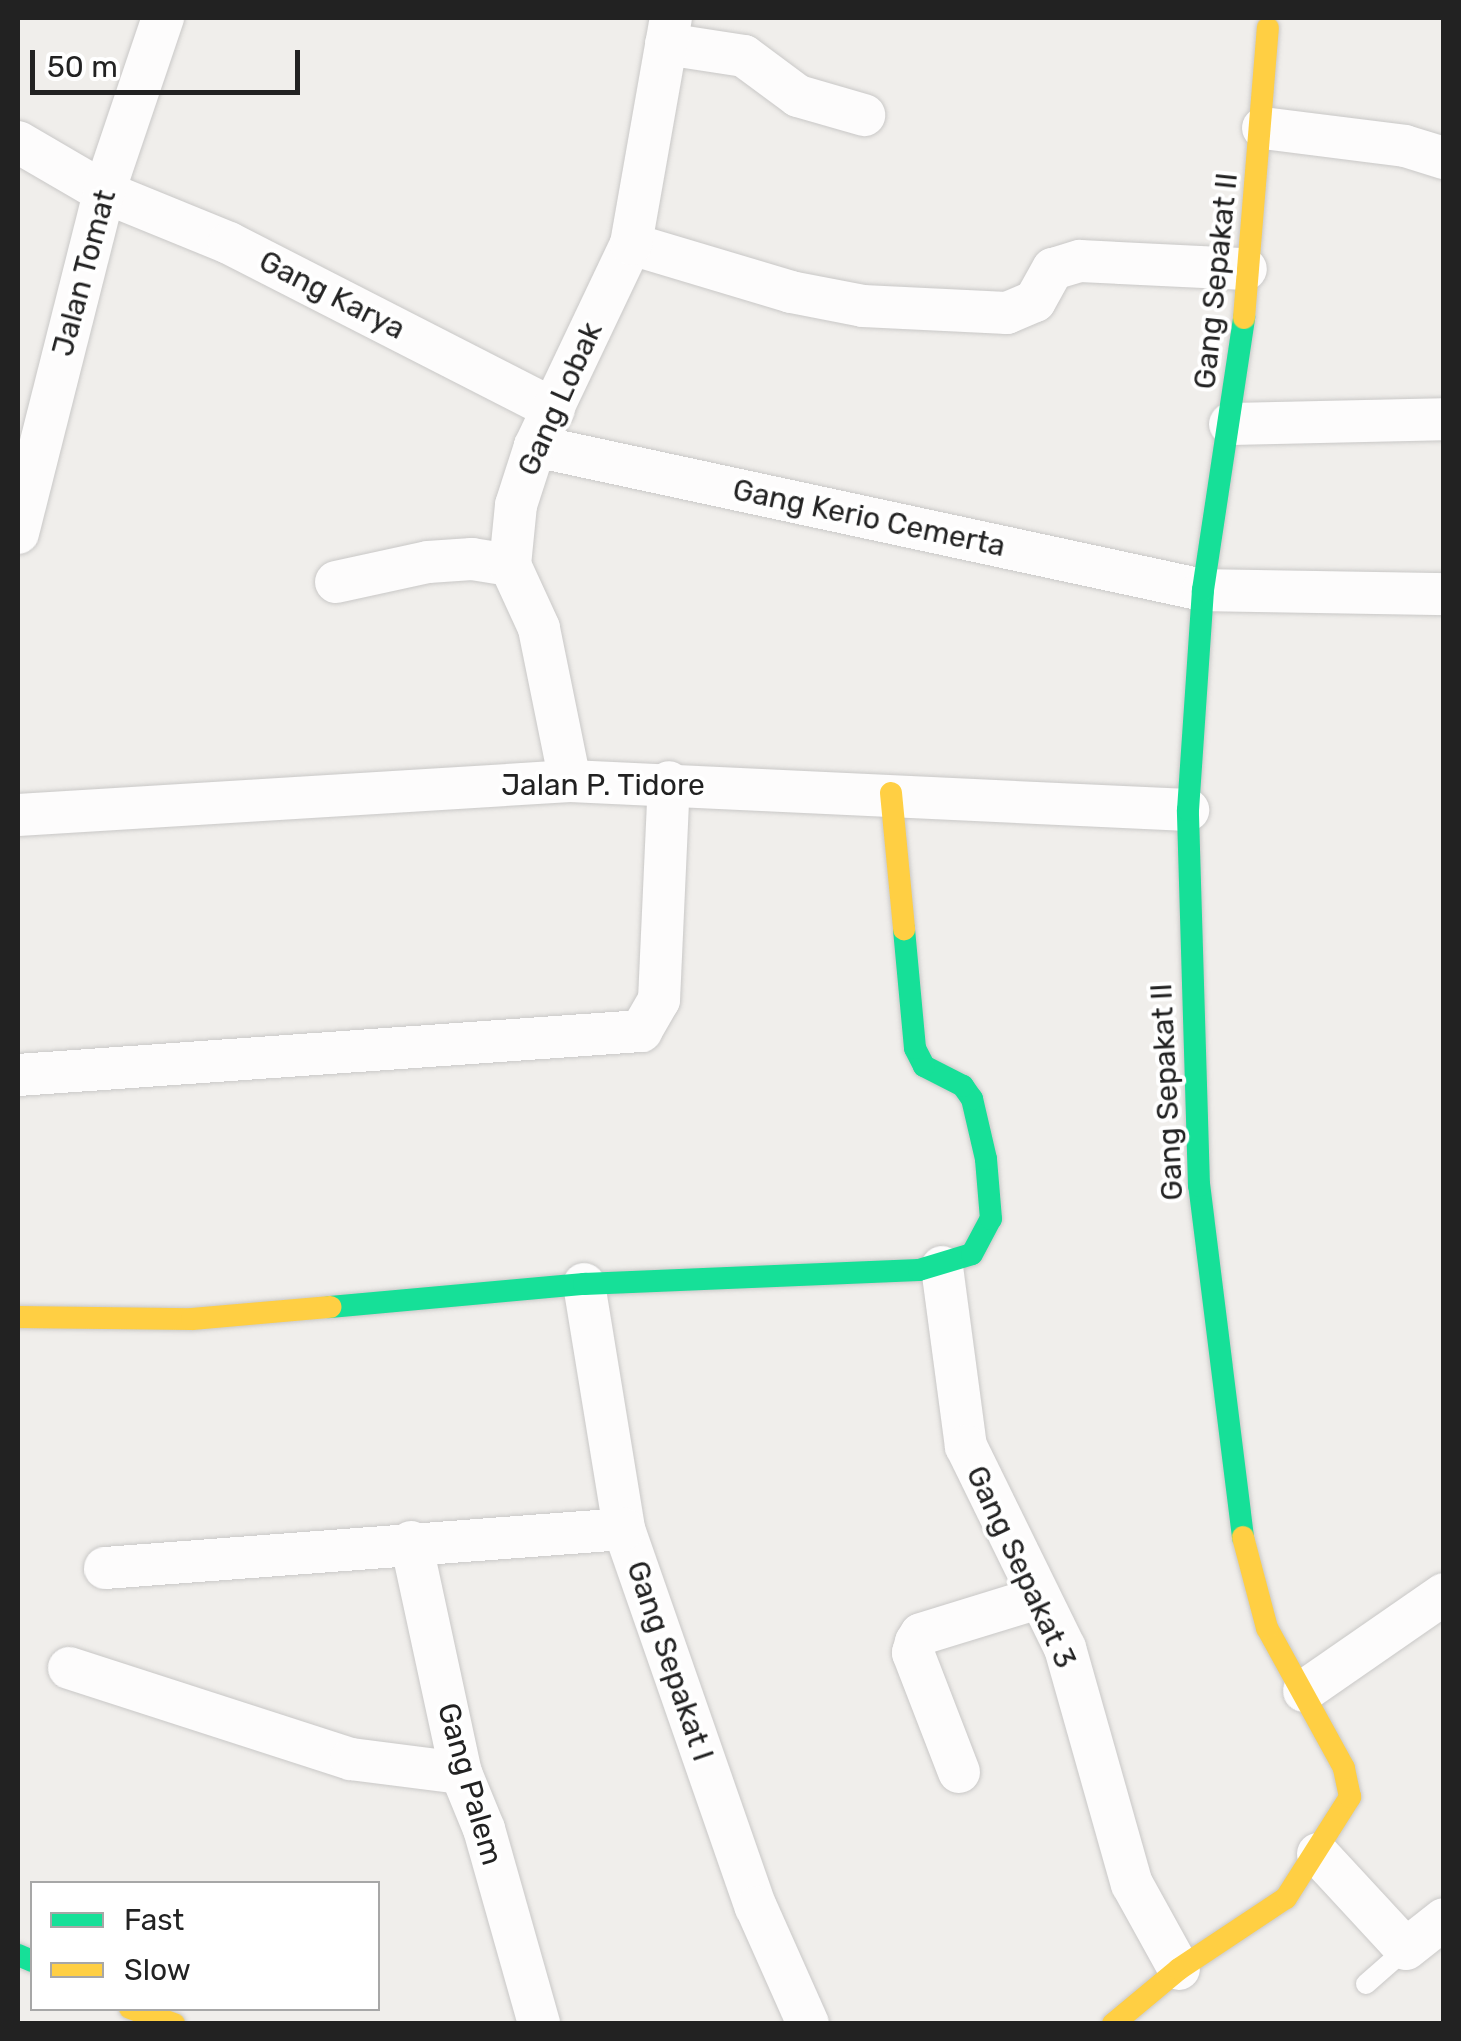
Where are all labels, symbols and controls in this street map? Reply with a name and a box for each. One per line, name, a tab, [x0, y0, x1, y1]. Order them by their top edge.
scale bar	[35, 30, 305, 92]
text: 50 m	[47, 49, 118, 85]
street label: Gang Sepakat II	[1187, 171, 1245, 391]
street label: Jalan Tomat	[44, 186, 124, 360]
street label: Gang Karya	[253, 243, 411, 347]
street label: Gang Lobak	[510, 317, 610, 481]
street label: Gang Kerio Cemerta	[730, 472, 1008, 564]
street label: Jalan P. Tidore	[501, 767, 705, 803]
street label: Gang Sepakat II	[1143, 983, 1191, 1201]
street label: Gang Sepakat 3	[958, 1460, 1084, 1674]
street label: Gang Sepakat I	[619, 1556, 721, 1766]
street label: Gang Palem	[430, 1699, 510, 1869]
legend	[30, 1881, 380, 2011]
text: Fast	[124, 1902, 184, 1938]
text: Slow	[124, 1952, 191, 1988]

